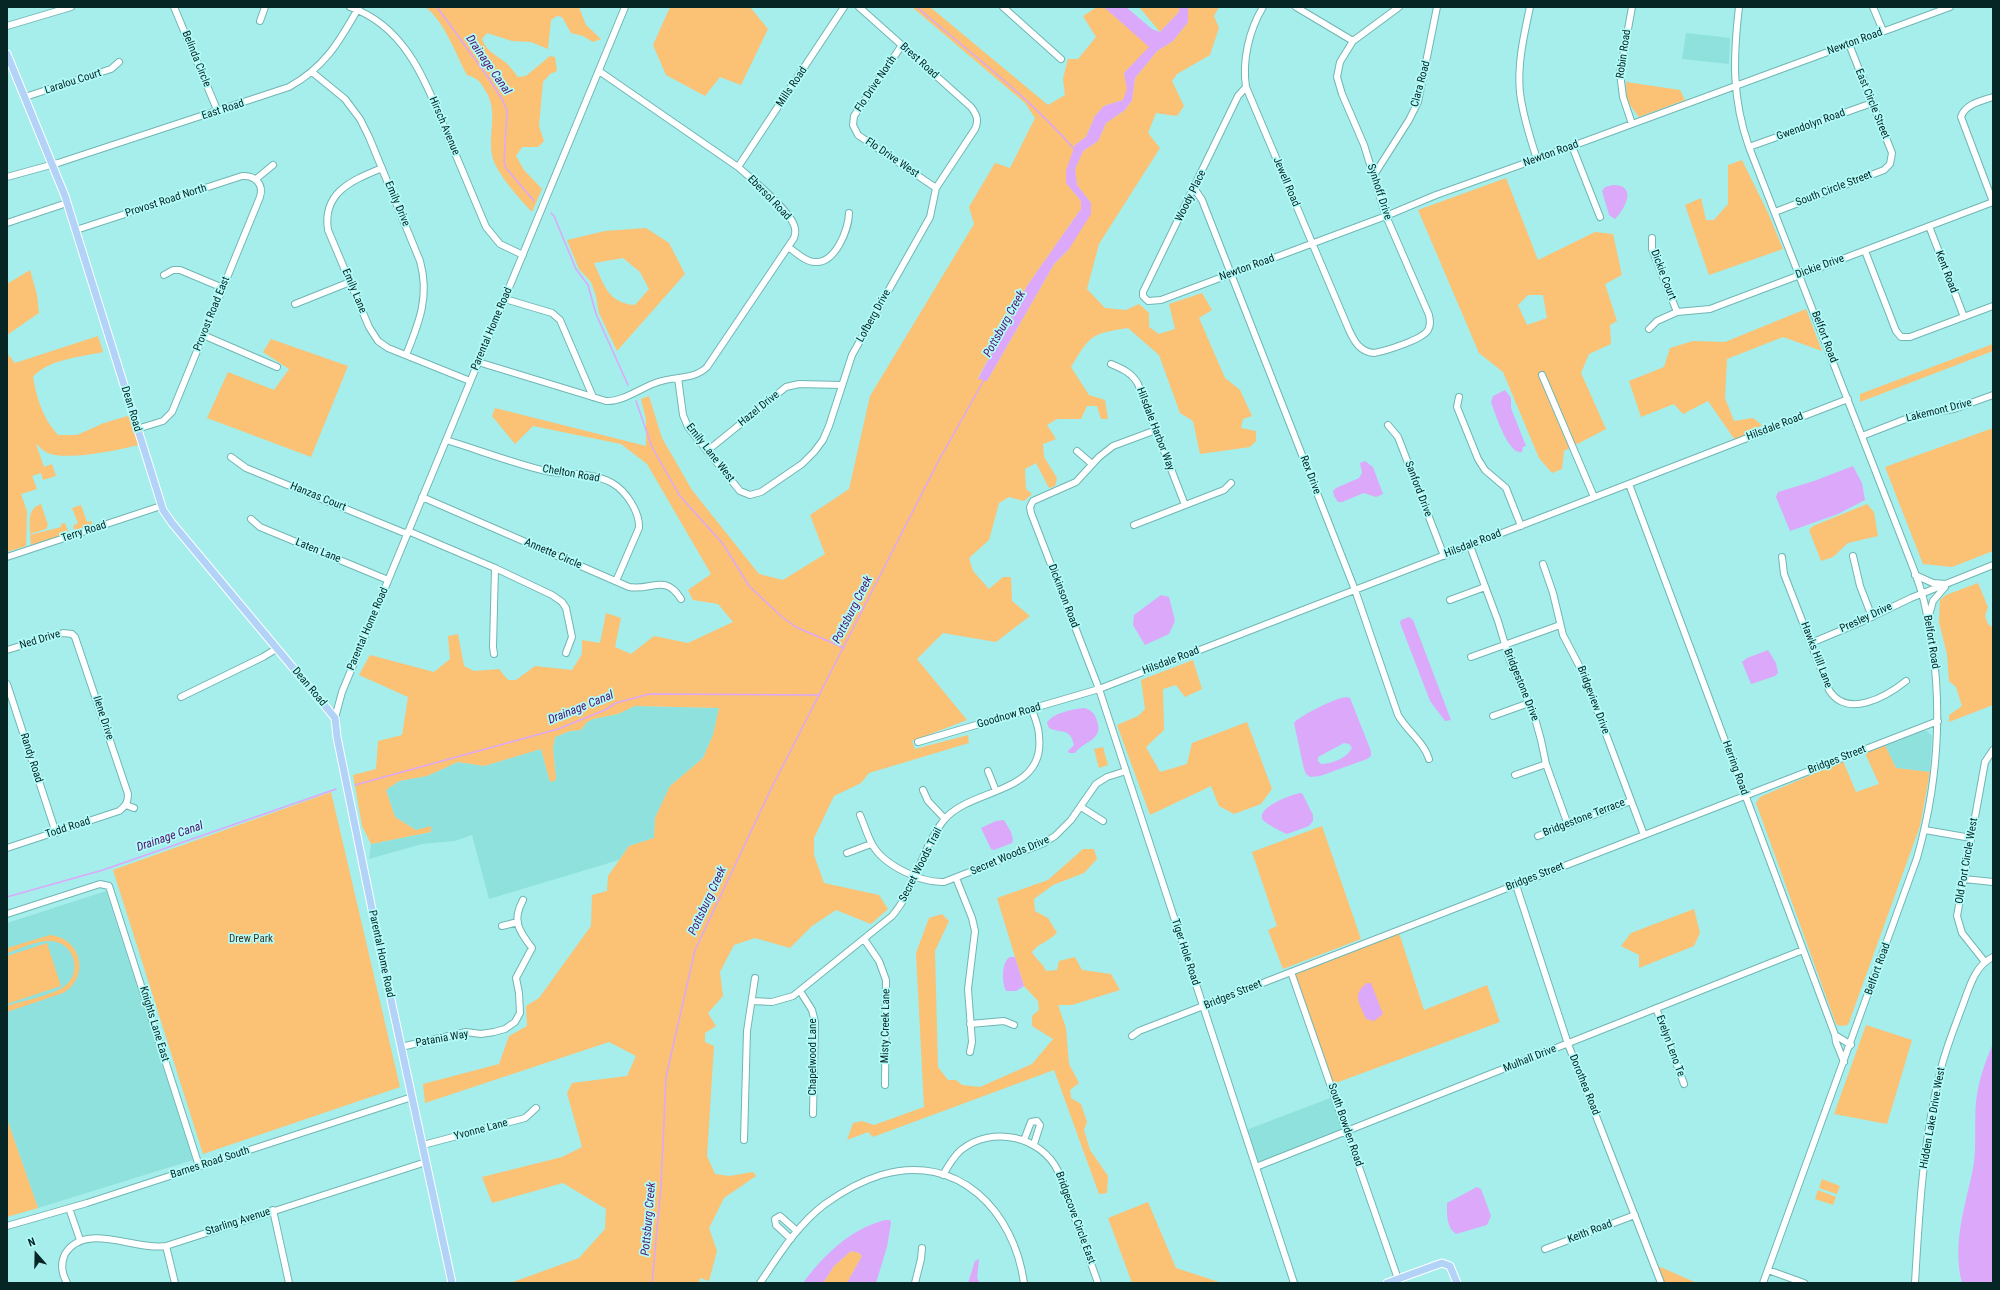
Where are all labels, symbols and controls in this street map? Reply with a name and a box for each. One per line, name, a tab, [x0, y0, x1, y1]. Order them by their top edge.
street label: Newton Road	[1826, 26, 1884, 58]
street label: Belinda Circle	[179, 29, 213, 89]
street label: Robin Road	[1614, 29, 1634, 79]
water label: Drainage Canal	[462, 32, 514, 98]
street label: Brest Road	[897, 40, 941, 82]
street label: Flo Drive North	[852, 53, 900, 115]
street label: Clara Road	[1409, 60, 1433, 108]
street label: Mills Road	[774, 64, 810, 110]
street label: Laralou Court	[43, 67, 103, 97]
street label: East Circle Street	[1852, 67, 1892, 141]
street label: Hirsch Avenue	[426, 95, 462, 157]
street label: East Road	[200, 97, 246, 123]
street label: Gwendolyn Road	[1775, 106, 1847, 144]
street label: Flo Drive West	[863, 135, 921, 181]
street label: Newton Road	[1522, 138, 1580, 170]
street label: Jewell Road	[1270, 155, 1302, 209]
street label: Synhoff Drive	[1364, 162, 1394, 222]
street label: Woody Place	[1173, 168, 1209, 224]
street label: South Circle Street	[1794, 168, 1874, 210]
street label: Ebersol Road	[744, 173, 794, 223]
street label: Emily Drive	[382, 179, 412, 229]
street label: Provost Road North	[124, 182, 208, 220]
street label: Dickie Court	[1647, 248, 1679, 302]
street label: Kent Road	[1932, 249, 1960, 295]
street label: Newton Road	[1218, 252, 1276, 284]
street label: Dickie Drive	[1794, 252, 1846, 282]
street label: Emily Lane	[339, 267, 369, 315]
street label: Provost Road East	[191, 275, 233, 353]
street label: Parental Home Road	[469, 285, 515, 373]
street label: Lofberg Drive	[854, 287, 894, 345]
water label: Pottsburg Creek	[981, 288, 1029, 360]
street label: Belfort Road	[1808, 309, 1840, 365]
street label: Dean Road	[118, 385, 144, 433]
street label: Hilsdale Harbor Way	[1133, 386, 1177, 472]
street label: Hazel Drive	[736, 388, 782, 430]
street label: Lakemont Drive	[1905, 396, 1973, 426]
street label: Hilsdale Road	[1745, 410, 1805, 444]
street label: Emily Lane West	[683, 421, 737, 485]
street label: Rex Drive	[1297, 454, 1323, 496]
street label: Sanford Drive	[1401, 459, 1435, 519]
street label: Chelton Road	[541, 462, 601, 486]
street label: Hanzas Court	[288, 480, 348, 514]
street label: Terry Road	[60, 519, 108, 545]
street label: Hilsdale Road	[1443, 527, 1503, 561]
street label: Laten Lane	[293, 536, 343, 566]
street label: Annette Circle	[522, 536, 584, 572]
street label: Dickinson Road	[1045, 562, 1081, 630]
water label: Pottsburg Creek	[830, 574, 876, 646]
street label: Parental Home Road	[345, 585, 391, 673]
street label: Presley Drive	[1838, 600, 1894, 636]
street label: Belfort Road	[1920, 614, 1942, 670]
street label: Hawks Hill Lane	[1797, 620, 1835, 690]
street label: Ned Drive	[18, 628, 62, 652]
street label: Hilsdale Road	[1141, 644, 1201, 678]
street label: Bridgestone Drive	[1501, 647, 1541, 723]
street label: Bridgeview Drive	[1574, 664, 1612, 736]
street label: Dean Road	[289, 665, 329, 709]
water label: Drainage Canal	[546, 688, 616, 728]
street label: Ilene Drive	[90, 694, 116, 742]
street label: Goodnow Road	[976, 701, 1042, 731]
street label: Randy Road	[17, 732, 45, 784]
street label: Herring Road	[1719, 739, 1751, 797]
street label: Bridges Street	[1806, 743, 1868, 777]
street label: Bridgestone Terrace	[1541, 796, 1627, 840]
street label: Todd Road	[44, 815, 92, 841]
street label: Old Port Circle West	[1953, 817, 1981, 905]
water label: Drainage Canal	[135, 819, 205, 855]
street label: Secret Woods Trail	[897, 826, 945, 904]
street label: Secret Woods Drive	[969, 833, 1051, 879]
street label: Bridges Street	[1504, 860, 1566, 894]
water label: Pottsburg Creek	[686, 864, 730, 938]
street label: Parental Home Road	[365, 909, 397, 999]
street label: Tiger Hole Road	[1168, 917, 1202, 987]
park label: Drew Park	[229, 932, 273, 946]
street label: Belfort Road	[1863, 941, 1893, 997]
street label: Bridges Street	[1202, 977, 1264, 1013]
street label: Knights Lane East	[136, 985, 172, 1063]
street label: Misty Creek Lane	[879, 989, 893, 1063]
street label: Evelyn Leno Te	[1653, 1014, 1687, 1078]
street label: Chapelwood Lane	[806, 1018, 820, 1096]
street label: Patania Way	[415, 1028, 469, 1050]
street label: Mulhall Drive	[1501, 1042, 1559, 1076]
street label: Dorothea Road	[1566, 1053, 1602, 1117]
street label: Hidden Lake Drive West	[1918, 1066, 1948, 1170]
street label: South Bowden Road	[1325, 1082, 1365, 1168]
street label: Yvonne Lane	[453, 1116, 509, 1144]
street label: Barnes Road South	[169, 1144, 251, 1182]
street label: Bridgecove Circle East	[1052, 1170, 1098, 1266]
water label: Pottsburg Creek	[639, 1182, 659, 1256]
street label: Starling Avenue	[204, 1205, 272, 1239]
street label: Keith Road	[1566, 1217, 1614, 1247]
north arrow	[16, 1234, 56, 1274]
text: N	[26, 1235, 37, 1250]

